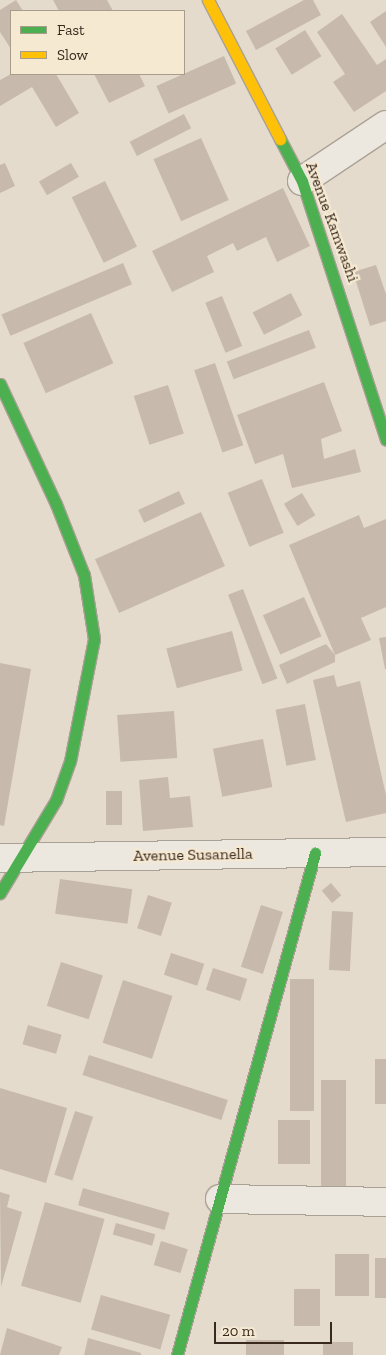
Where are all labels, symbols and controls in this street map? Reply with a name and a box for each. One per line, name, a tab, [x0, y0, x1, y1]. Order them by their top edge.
legend	[10, 10, 185, 75]
text: Fast	[57, 21, 85, 39]
text: Slow	[57, 46, 88, 64]
street label: Avenue Kamwashi	[301, 159, 363, 285]
street label: Avenue Susanella	[133, 844, 253, 866]
scale bar	[216, 1312, 334, 1344]
text: 20 m	[222, 1322, 255, 1340]

